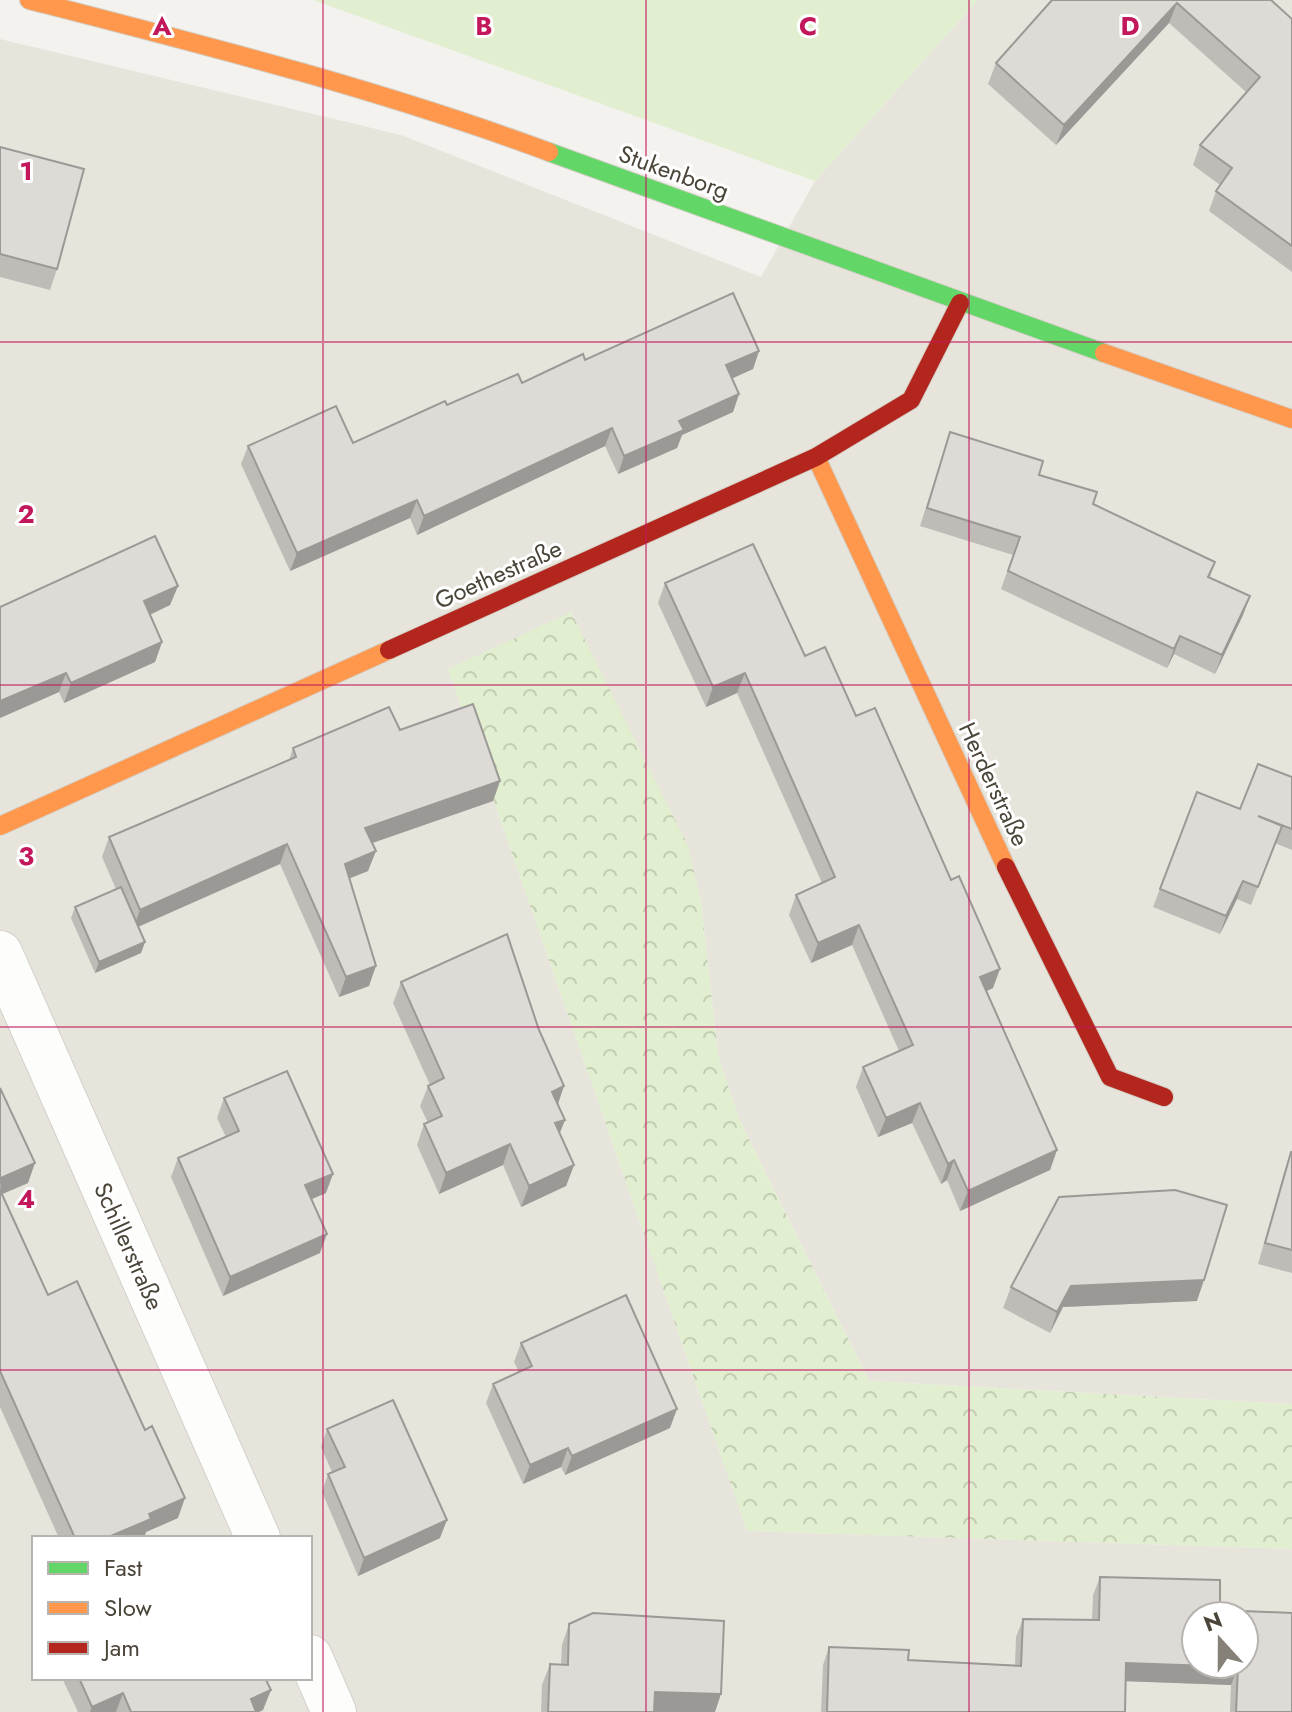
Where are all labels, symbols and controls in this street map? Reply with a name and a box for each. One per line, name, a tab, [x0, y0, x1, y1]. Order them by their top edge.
text: A	[151, 7, 172, 45]
text: B	[475, 7, 493, 45]
text: C	[799, 7, 817, 45]
text: D	[1120, 7, 1140, 45]
street label: Stukenborg	[614, 136, 734, 208]
text: 1	[19, 152, 33, 190]
text: 2	[17, 495, 35, 533]
street label: Goethestraße	[429, 530, 567, 618]
street label: Herderstraße	[950, 716, 1038, 852]
text: 3	[18, 837, 34, 875]
street label: Schillerstraße	[85, 1177, 173, 1315]
text: 4	[17, 1180, 35, 1218]
legend	[32, 1536, 312, 1680]
text: Fast	[104, 1550, 142, 1585]
text: Slow	[104, 1590, 152, 1625]
north arrow	[1180, 1600, 1260, 1680]
text: N	[1199, 1603, 1227, 1639]
text: Jam	[101, 1630, 140, 1665]

